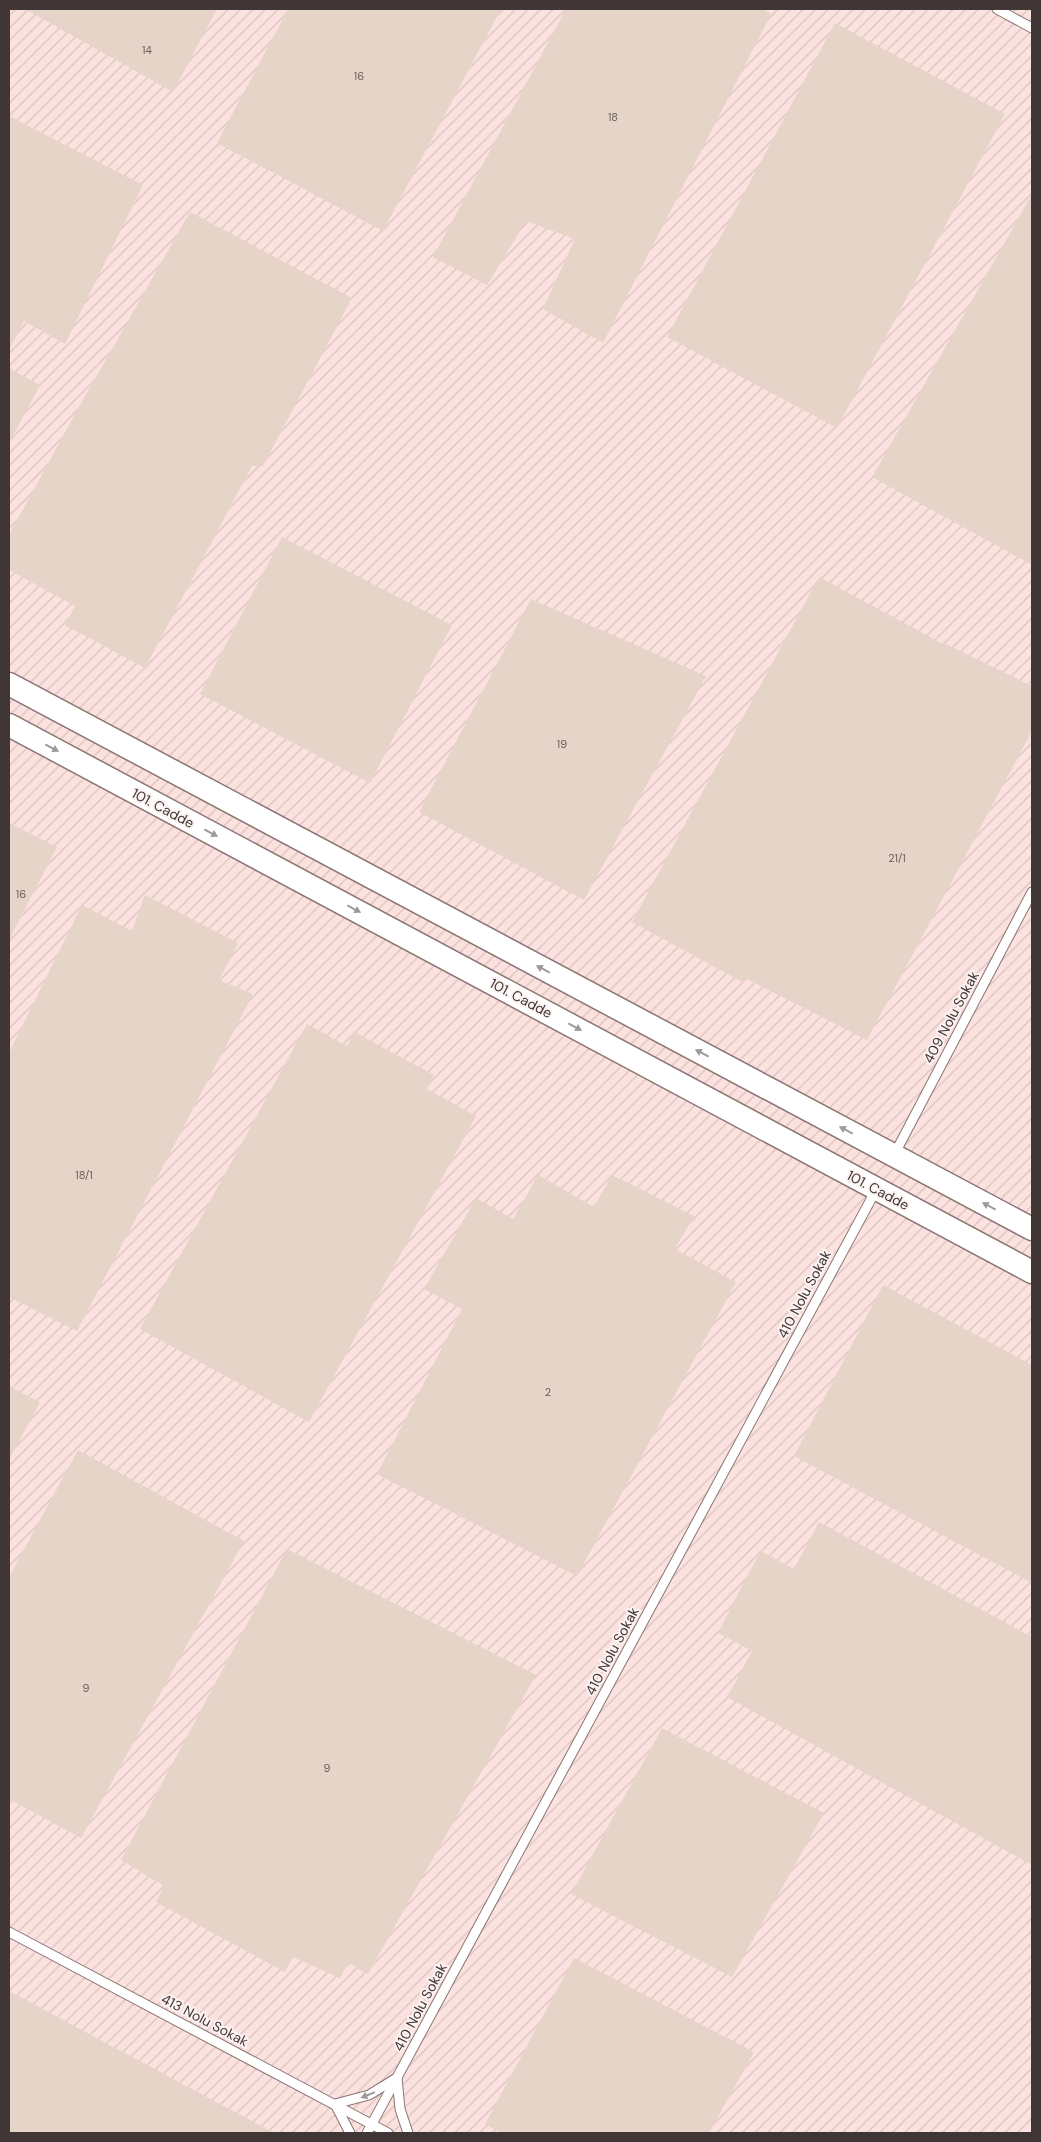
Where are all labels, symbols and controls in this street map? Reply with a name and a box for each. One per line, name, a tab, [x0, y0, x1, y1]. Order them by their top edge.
house number: 14	[142, 43, 152, 57]
house number: 16	[354, 69, 364, 83]
house number: 18	[608, 110, 618, 124]
house number: 19	[557, 737, 567, 751]
one-way arrow	[45, 744, 59, 752]
street label: 101. Cadde	[129, 784, 197, 832]
one-way arrow	[203, 829, 218, 837]
house number: 21/1	[888, 851, 906, 865]
house number: 16	[16, 887, 26, 901]
one-way arrow	[347, 905, 361, 913]
one-way arrow	[536, 965, 551, 973]
street label: 409 Nolu Sokak	[919, 968, 983, 1066]
street label: 101. Cadde	[487, 974, 555, 1022]
one-way arrow	[567, 1023, 582, 1031]
one-way arrow	[695, 1049, 709, 1058]
one-way arrow	[838, 1126, 853, 1134]
street label: 101. Cadde	[844, 1166, 912, 1214]
house number: 18/1	[75, 1168, 93, 1182]
one-way arrow	[982, 1202, 996, 1210]
street label: 410 Nolu Sokak	[773, 1247, 835, 1341]
house number: 2	[545, 1385, 551, 1399]
street label: 410 Nolu Sokak	[581, 1604, 643, 1698]
house number: 9	[83, 1681, 90, 1695]
house number: 9	[324, 1761, 331, 1775]
street label: 410 Nolu Sokak	[389, 1960, 451, 2054]
street label: 413 Nolu Sokak	[158, 1990, 252, 2050]
one-way arrow	[361, 2091, 375, 2099]

